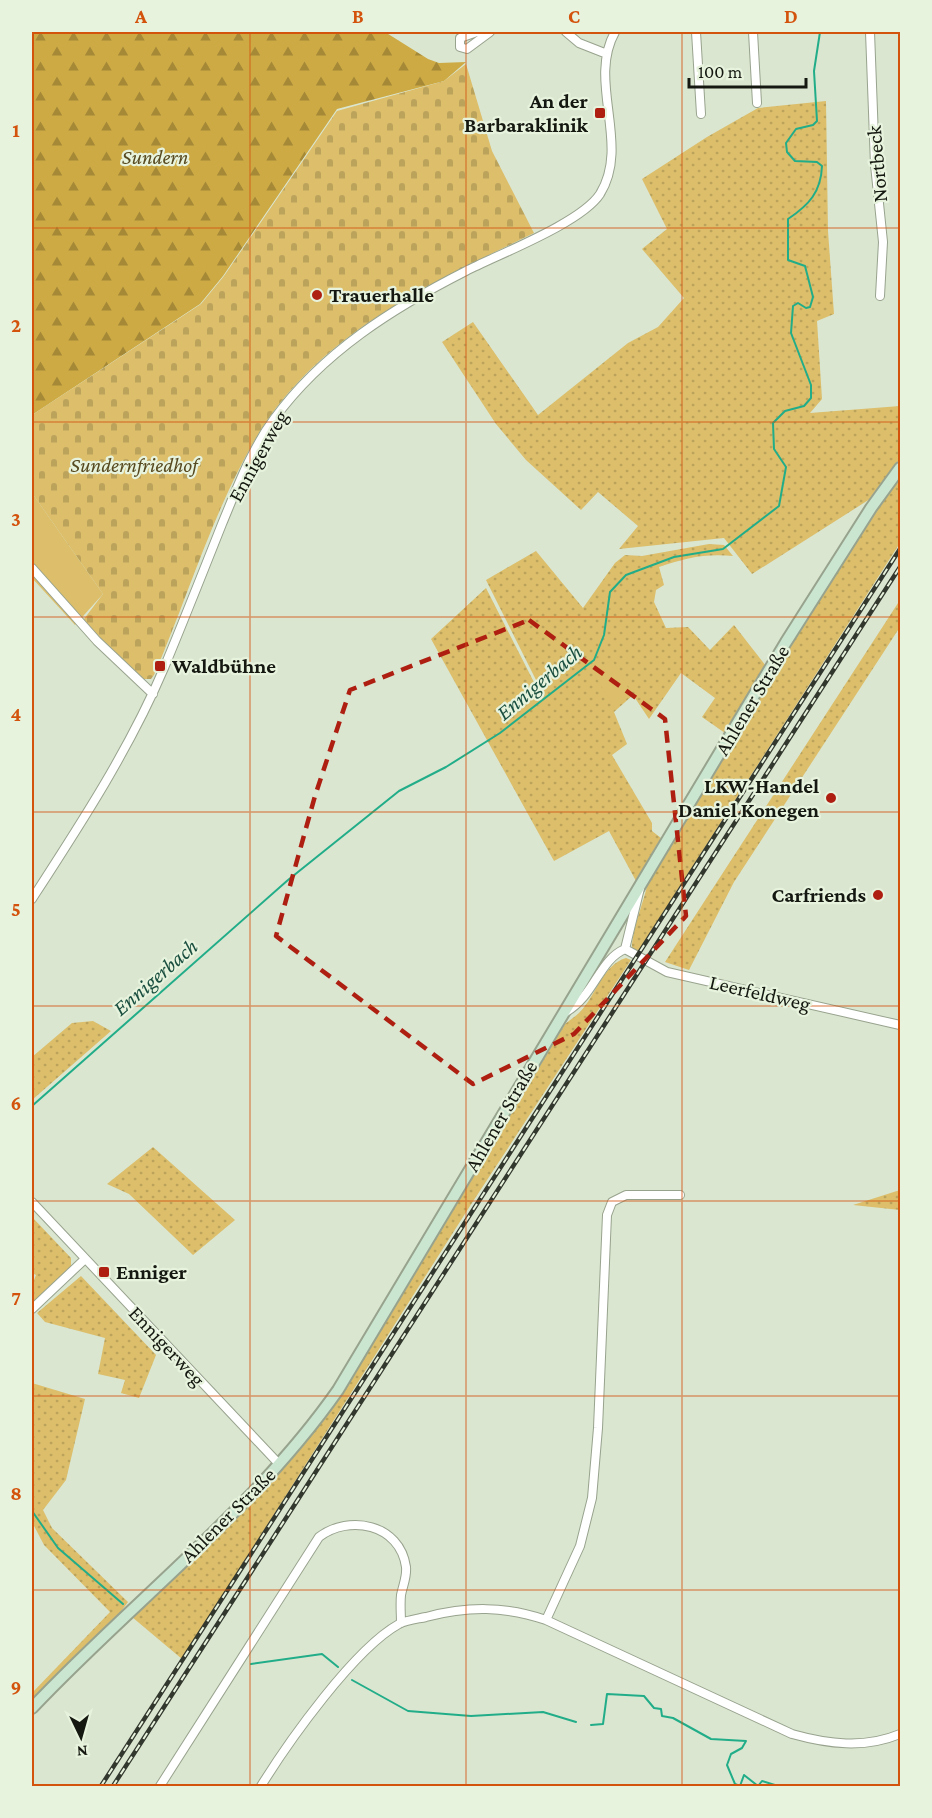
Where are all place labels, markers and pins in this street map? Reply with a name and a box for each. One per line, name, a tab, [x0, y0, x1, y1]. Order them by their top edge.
place label: An der Barbaraklinik	[464, 89, 589, 137]
marker: An der Barbaraklinik	[593, 106, 607, 120]
place label: Trauerhalle	[329, 283, 434, 307]
marker: Trauerhalle	[310, 288, 324, 302]
place label: Waldbühne	[171, 654, 276, 678]
marker: Waldbühne	[153, 659, 167, 673]
place label: LKW-Handel Daniel Konegen	[678, 774, 819, 822]
marker: LKW-Handel Daniel Konegen	[824, 791, 838, 805]
place label: Carfriends	[772, 883, 866, 907]
marker: Carfriends	[871, 888, 885, 902]
place label: Enniger	[116, 1260, 187, 1284]
marker: Enniger	[97, 1265, 111, 1279]

